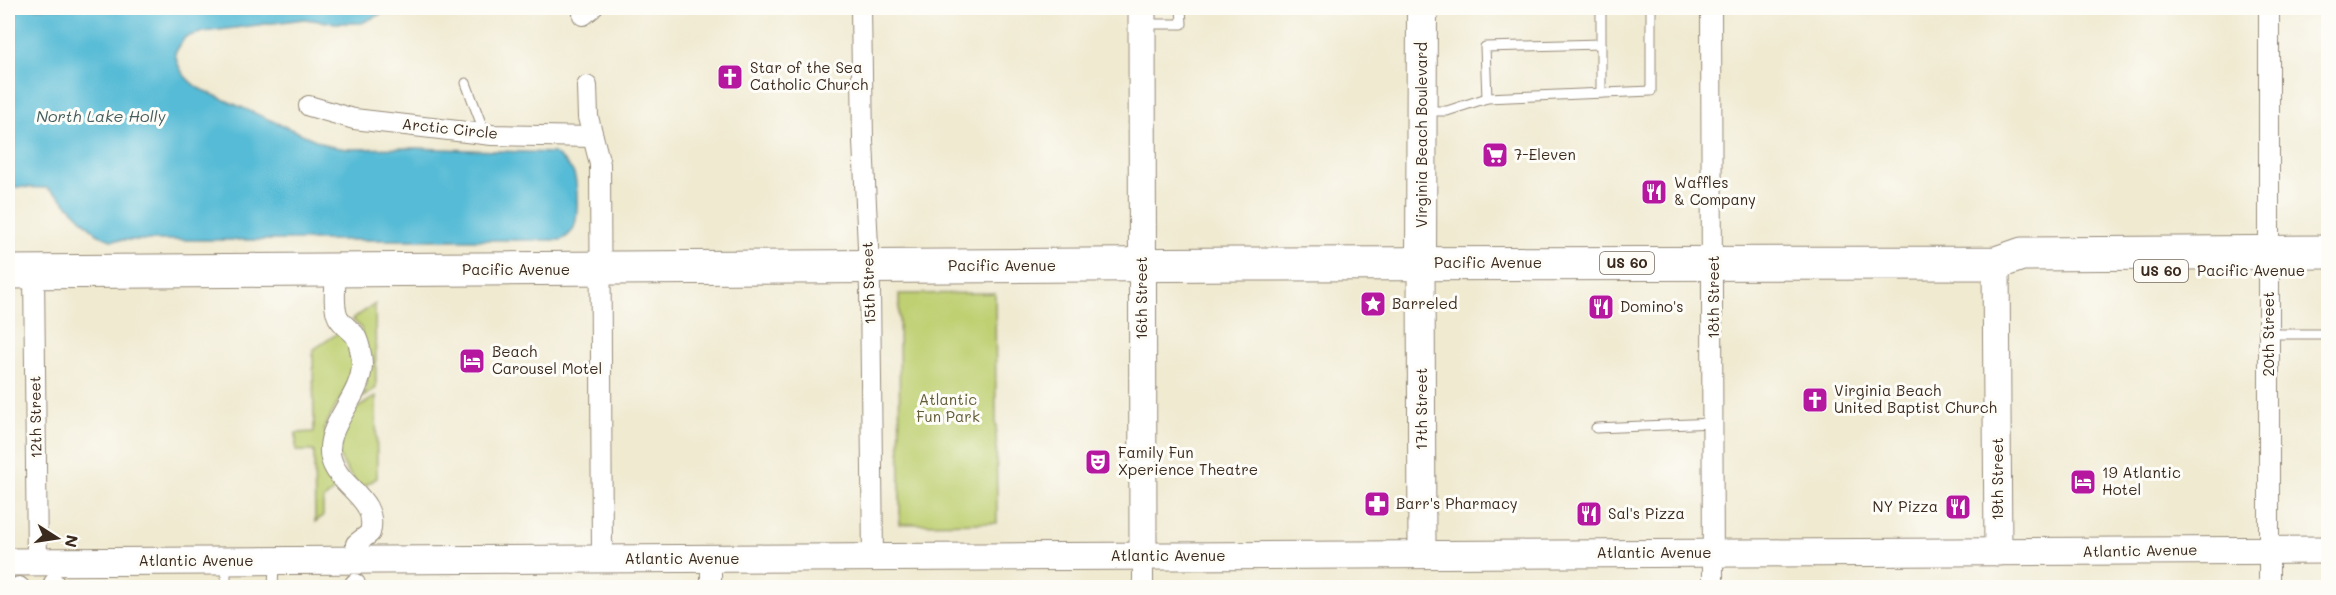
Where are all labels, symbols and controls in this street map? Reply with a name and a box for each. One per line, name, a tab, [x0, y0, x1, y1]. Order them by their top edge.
street label: Virginia Beach Boulevard	[1411, 42, 1431, 228]
place label: Star of the Sea Catholic Church	[750, 57, 868, 94]
church icon: Star of the Sea Catholic Church	[715, 62, 745, 92]
water label: North Lake Holly	[36, 105, 166, 126]
street label: Arctic Circle	[401, 113, 499, 143]
supermarket icon: 7-Eleven	[1480, 140, 1510, 170]
place label: 7-Eleven	[1514, 144, 1576, 164]
place label: Waffles & Company	[1674, 172, 1756, 209]
restaurant icon: Waffles & Company	[1639, 177, 1669, 207]
street label: 15th Street	[857, 241, 879, 325]
street label: Pacific Avenue	[1434, 252, 1542, 272]
road number: US 60	[1600, 252, 1654, 274]
street label: Pacific Avenue	[948, 255, 1056, 275]
street label: 18th Street	[1703, 255, 1723, 339]
street label: 16th Street	[1131, 256, 1151, 340]
street label: Pacific Avenue	[462, 259, 570, 279]
road number: US 60	[2134, 260, 2188, 282]
street label: Pacific Avenue	[2197, 260, 2305, 280]
place icon: Barreled	[1358, 289, 1388, 319]
street label: 20th Street	[2258, 291, 2278, 377]
restaurant icon: Domino's	[1586, 292, 1616, 322]
place label: Barreled	[1392, 293, 1458, 313]
place label: Domino's	[1620, 296, 1684, 316]
place label: Beach Carousel Motel	[492, 341, 602, 378]
hotel icon: Beach Carousel Motel	[457, 346, 487, 376]
street label: 17th Street	[1411, 368, 1431, 450]
street label: 12th Street	[24, 376, 46, 459]
place label: Virginia Beach United Baptist Church	[1834, 380, 1997, 417]
church icon: Virginia Beach United Baptist Church	[1800, 385, 1830, 415]
park label: Atlantic Fun Park	[916, 389, 980, 426]
street label: 19th Street	[1987, 437, 2007, 521]
place label: Family Fun Xperience Theatre	[1118, 442, 1258, 479]
theatre icon: Family Fun Xperience Theatre	[1083, 447, 1113, 477]
place label: 19 Atlantic Hotel	[2102, 462, 2181, 499]
hotel icon: 19 Atlantic Hotel	[2068, 467, 2098, 497]
pharmacy icon: Barr's Pharmacy	[1362, 489, 1392, 519]
restaurant icon: NY Pizza	[1943, 492, 1973, 522]
place label: Barr's Pharmacy	[1396, 493, 1518, 513]
place label: NY Pizza	[1873, 496, 1938, 516]
restaurant icon: Sal's Pizza	[1574, 499, 1604, 529]
place label: Sal's Pizza	[1608, 503, 1685, 523]
north arrow	[27, 508, 87, 568]
text: N	[61, 533, 84, 549]
street label: Atlantic Avenue	[2082, 539, 2198, 561]
street label: Atlantic Avenue	[1596, 542, 1712, 562]
street label: Atlantic Avenue	[1110, 545, 1226, 565]
street label: Atlantic Avenue	[624, 548, 740, 568]
street label: Atlantic Avenue	[138, 550, 254, 570]

